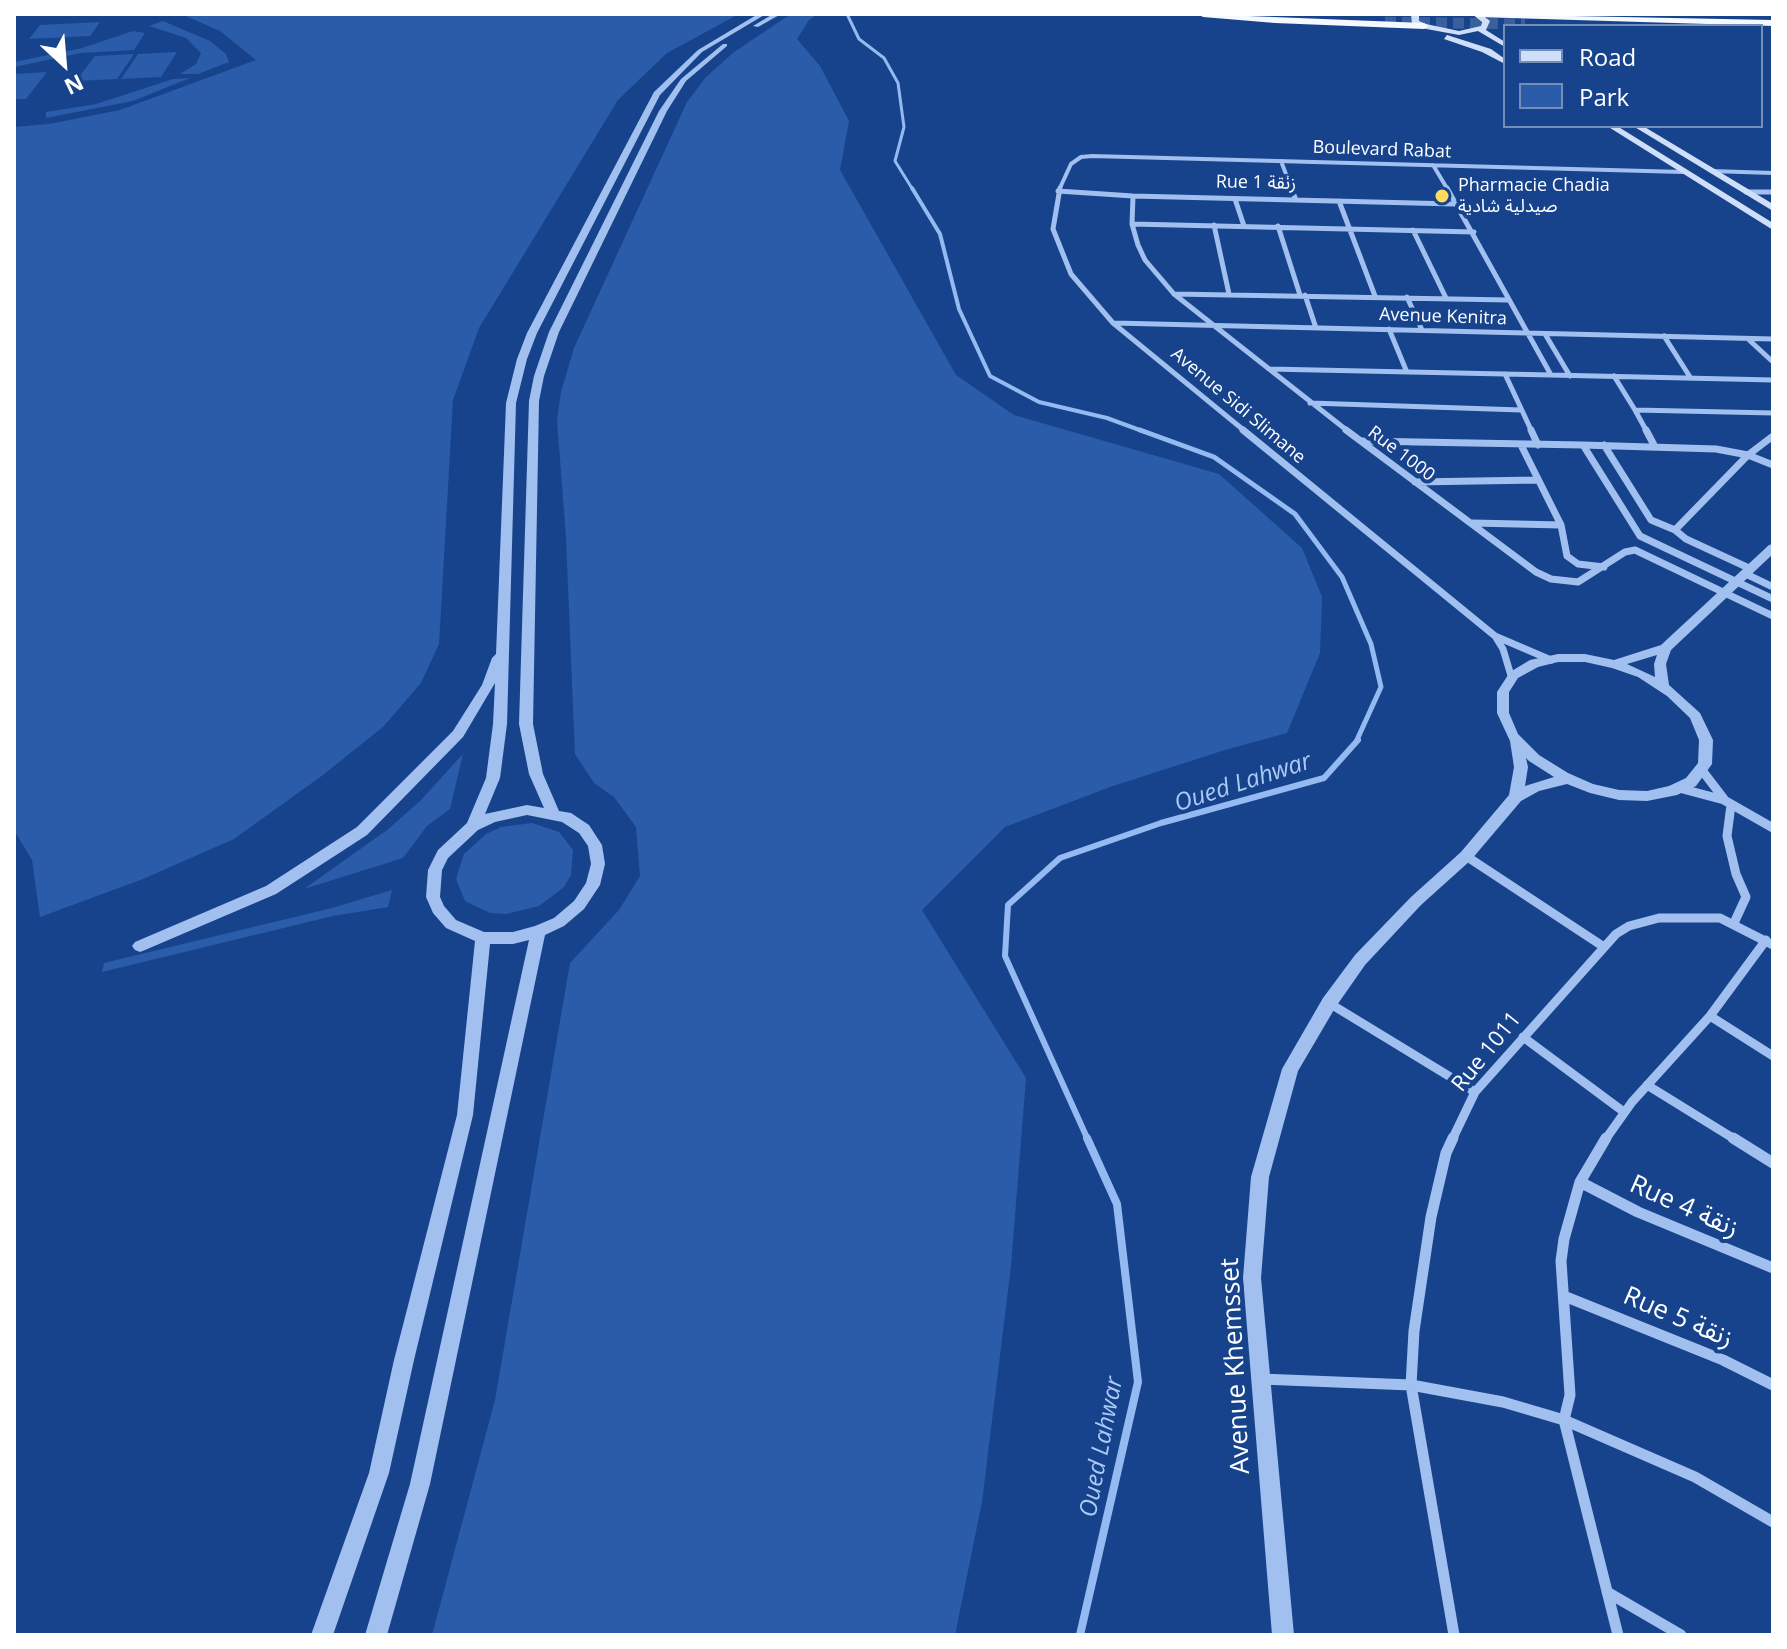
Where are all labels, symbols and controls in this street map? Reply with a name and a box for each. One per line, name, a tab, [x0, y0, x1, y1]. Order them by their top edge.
north arrow	[24, 24, 104, 104]
legend	[1503, 24, 1763, 128]
text: Road	[1579, 40, 1636, 73]
text: N	[60, 68, 89, 103]
text: Park	[1579, 80, 1629, 113]
street label: Boulevard Rabat	[1312, 137, 1452, 163]
street label: Rue 1 زنقة	[1216, 171, 1296, 195]
place label: Pharmacie Chadia صيدلية شادية	[1458, 175, 1610, 218]
marker: Pharmacie Chadia صيدلية شادية	[1433, 187, 1451, 205]
street label: Avenue Kenitra	[1379, 304, 1507, 330]
street label: Avenue Sidi Slimane	[1166, 343, 1310, 469]
street label: Rue 1000	[1363, 422, 1439, 486]
water label: Oued Lahwar	[1171, 747, 1315, 819]
street label: Rue 1011	[1447, 1007, 1527, 1097]
street label: Rue 4 زنقة	[1625, 1169, 1743, 1245]
street label: Avenue Khemsset	[1215, 1257, 1257, 1475]
street label: Rue 5 زنقة	[1618, 1281, 1738, 1355]
water label: Oued Lahwar	[1074, 1374, 1130, 1520]

